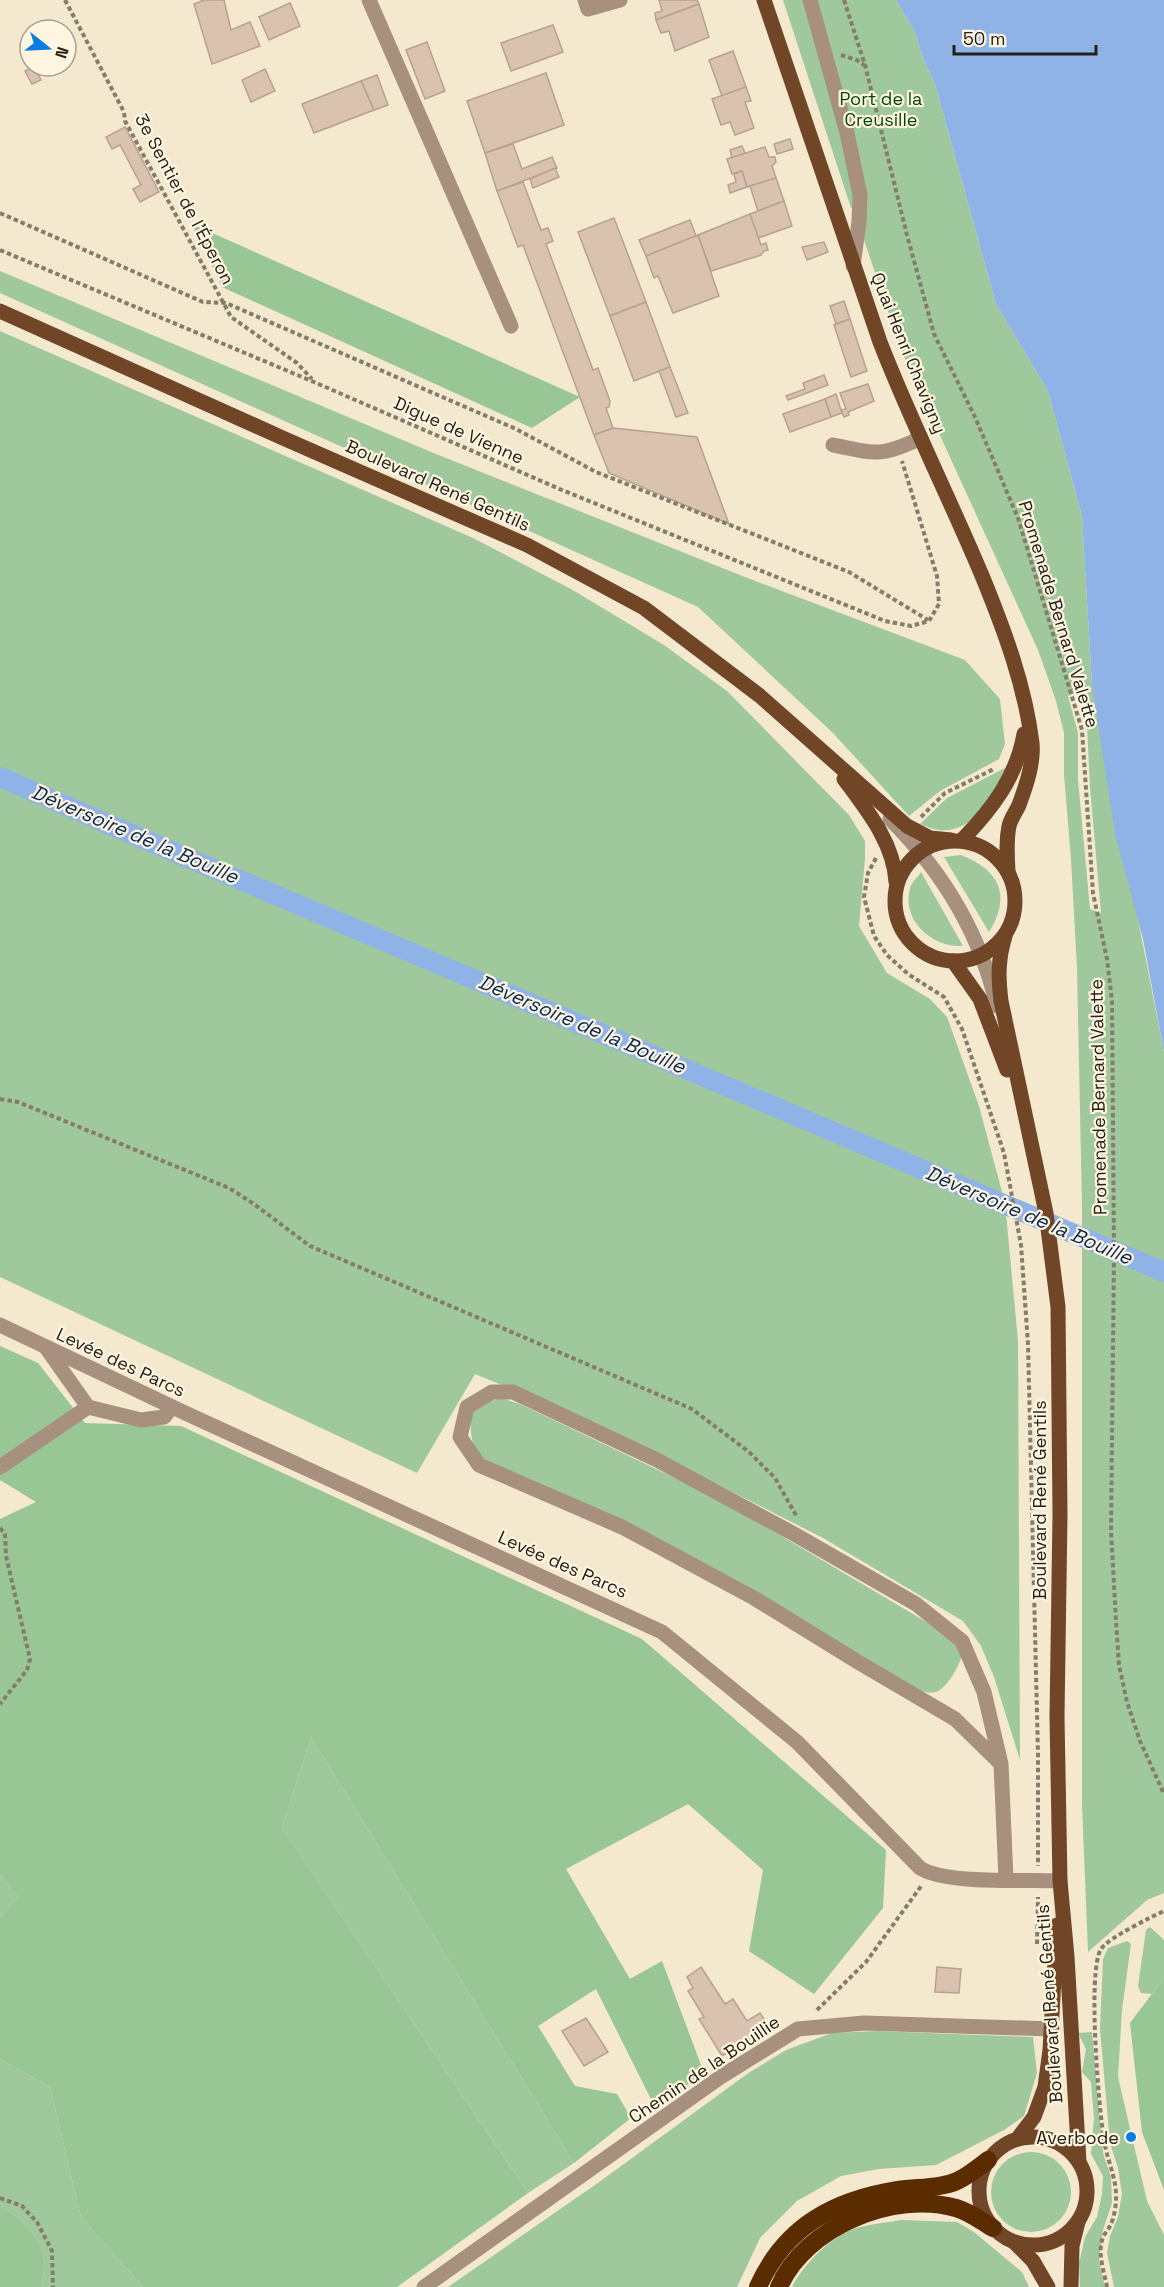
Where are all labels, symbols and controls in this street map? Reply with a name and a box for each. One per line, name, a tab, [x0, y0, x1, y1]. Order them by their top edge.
north arrow	[18, 18, 78, 78]
scale bar	[954, 18, 1096, 56]
text: 50 m	[963, 27, 1005, 50]
text: N	[50, 44, 73, 61]
park label: Port de la Creusille	[840, 87, 922, 131]
street label: 3e Sentier de l'Éperon	[130, 110, 240, 288]
street label: Quai Henri Chavigny	[866, 269, 952, 437]
street label: Digue de Vienne	[390, 391, 528, 469]
street label: Boulevard René Gentils	[342, 434, 534, 536]
street label: Promenade Bernard Valette	[1013, 498, 1105, 730]
water label: Déversoire de la Bouille	[28, 779, 243, 890]
water label: Déversoire de la Bouille	[475, 969, 690, 1080]
street label: Promenade Bernard Valette	[1084, 979, 1112, 1215]
water label: Déversoire de la Bouille	[922, 1160, 1137, 1271]
street label: Levée des Parcs	[53, 1322, 189, 1402]
street label: Boulevard René Gentils	[1028, 1400, 1051, 1600]
street label: Levée des Parcs	[495, 1525, 631, 1603]
street label: Boulevard René Gentils	[1031, 1904, 1067, 2104]
street label: Chemin de la Bouillie	[624, 2010, 784, 2128]
place label: Averbode	[1036, 2126, 1119, 2149]
marker: Averbode	[1124, 2130, 1138, 2144]

